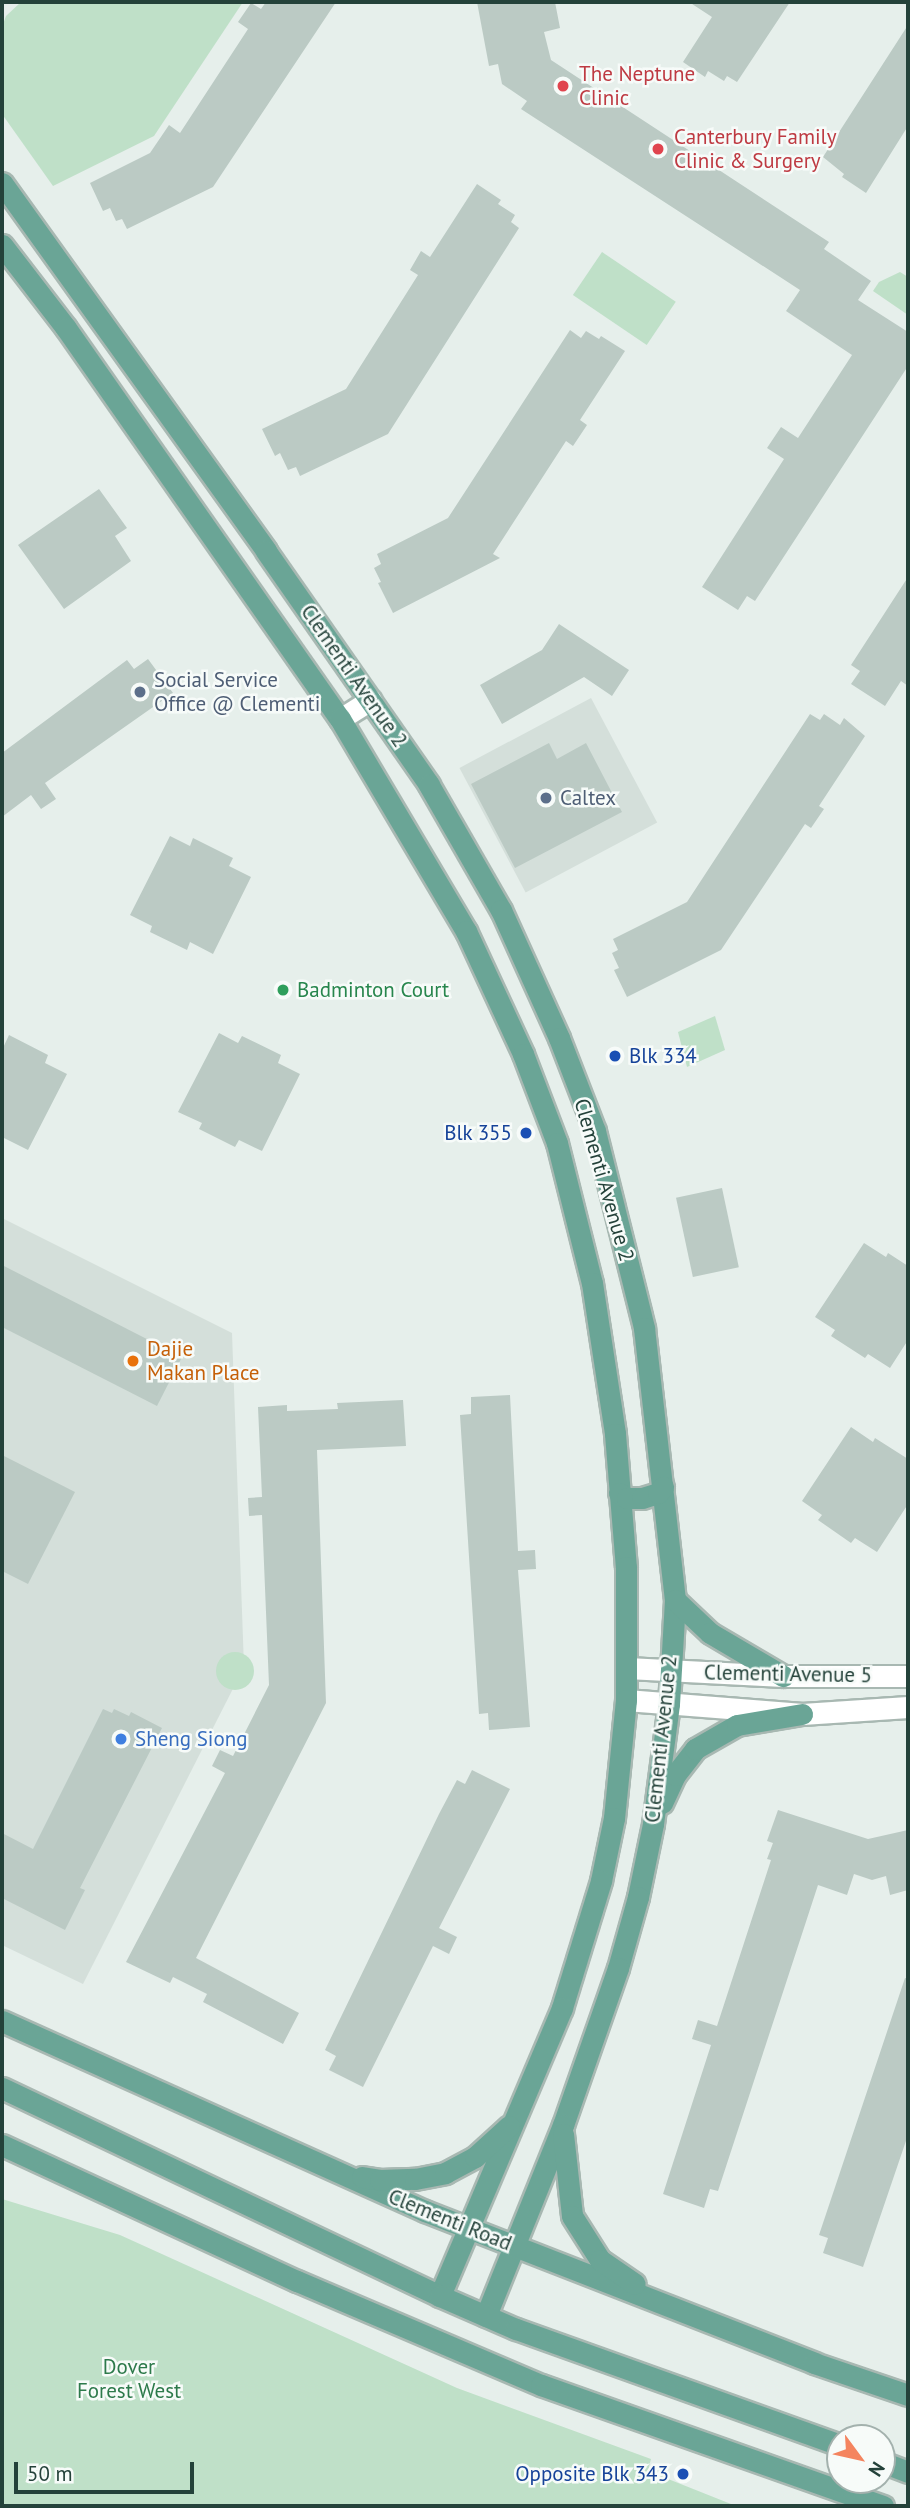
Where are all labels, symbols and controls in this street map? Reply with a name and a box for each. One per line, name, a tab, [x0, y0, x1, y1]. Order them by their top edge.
place label: The Neptune Clinic	[579, 61, 695, 111]
marker: The Neptune Clinic	[553, 76, 573, 96]
place label: Canterbury Family Clinic & Surgery	[674, 124, 837, 174]
marker: Canterbury Family Clinic & Surgery	[648, 139, 668, 159]
street label: Clementi Avenue 2	[295, 600, 413, 752]
place label: Social Service Office @ Clementi	[154, 667, 320, 717]
marker: Social Service Office @ Clementi	[132, 684, 148, 700]
place label: Caltex	[560, 785, 616, 811]
marker: Caltex	[538, 790, 554, 806]
place label: Badminton Court	[297, 977, 449, 1003]
marker: Badminton Court	[275, 982, 291, 998]
place label: Blk 334	[629, 1043, 697, 1069]
marker: Blk 334	[607, 1048, 623, 1064]
street label: Clementi Avenue 2	[569, 1095, 639, 1265]
place label: Blk 355	[444, 1120, 512, 1146]
marker: Blk 355	[518, 1125, 534, 1141]
place label: Dajie Makan Place	[147, 1336, 260, 1386]
marker: Dajie Makan Place	[125, 1353, 141, 1369]
street label: Clementi Avenue 2	[640, 1654, 682, 1824]
street label: Clementi Avenue 5	[703, 1660, 873, 1688]
place label: Sheng Siong	[135, 1726, 247, 1752]
marker: Sheng Siong	[113, 1731, 129, 1747]
street label: Clementi Road	[385, 2184, 515, 2256]
park label: Dover Forest West	[77, 2354, 181, 2404]
north arrow	[826, 2424, 896, 2494]
scale bar	[18, 2448, 198, 2492]
text: N	[863, 2458, 890, 2481]
text: 50 m	[27, 2460, 73, 2487]
place label: Opposite Blk 343	[515, 2461, 669, 2487]
marker: Opposite Blk 343	[675, 2466, 691, 2482]

